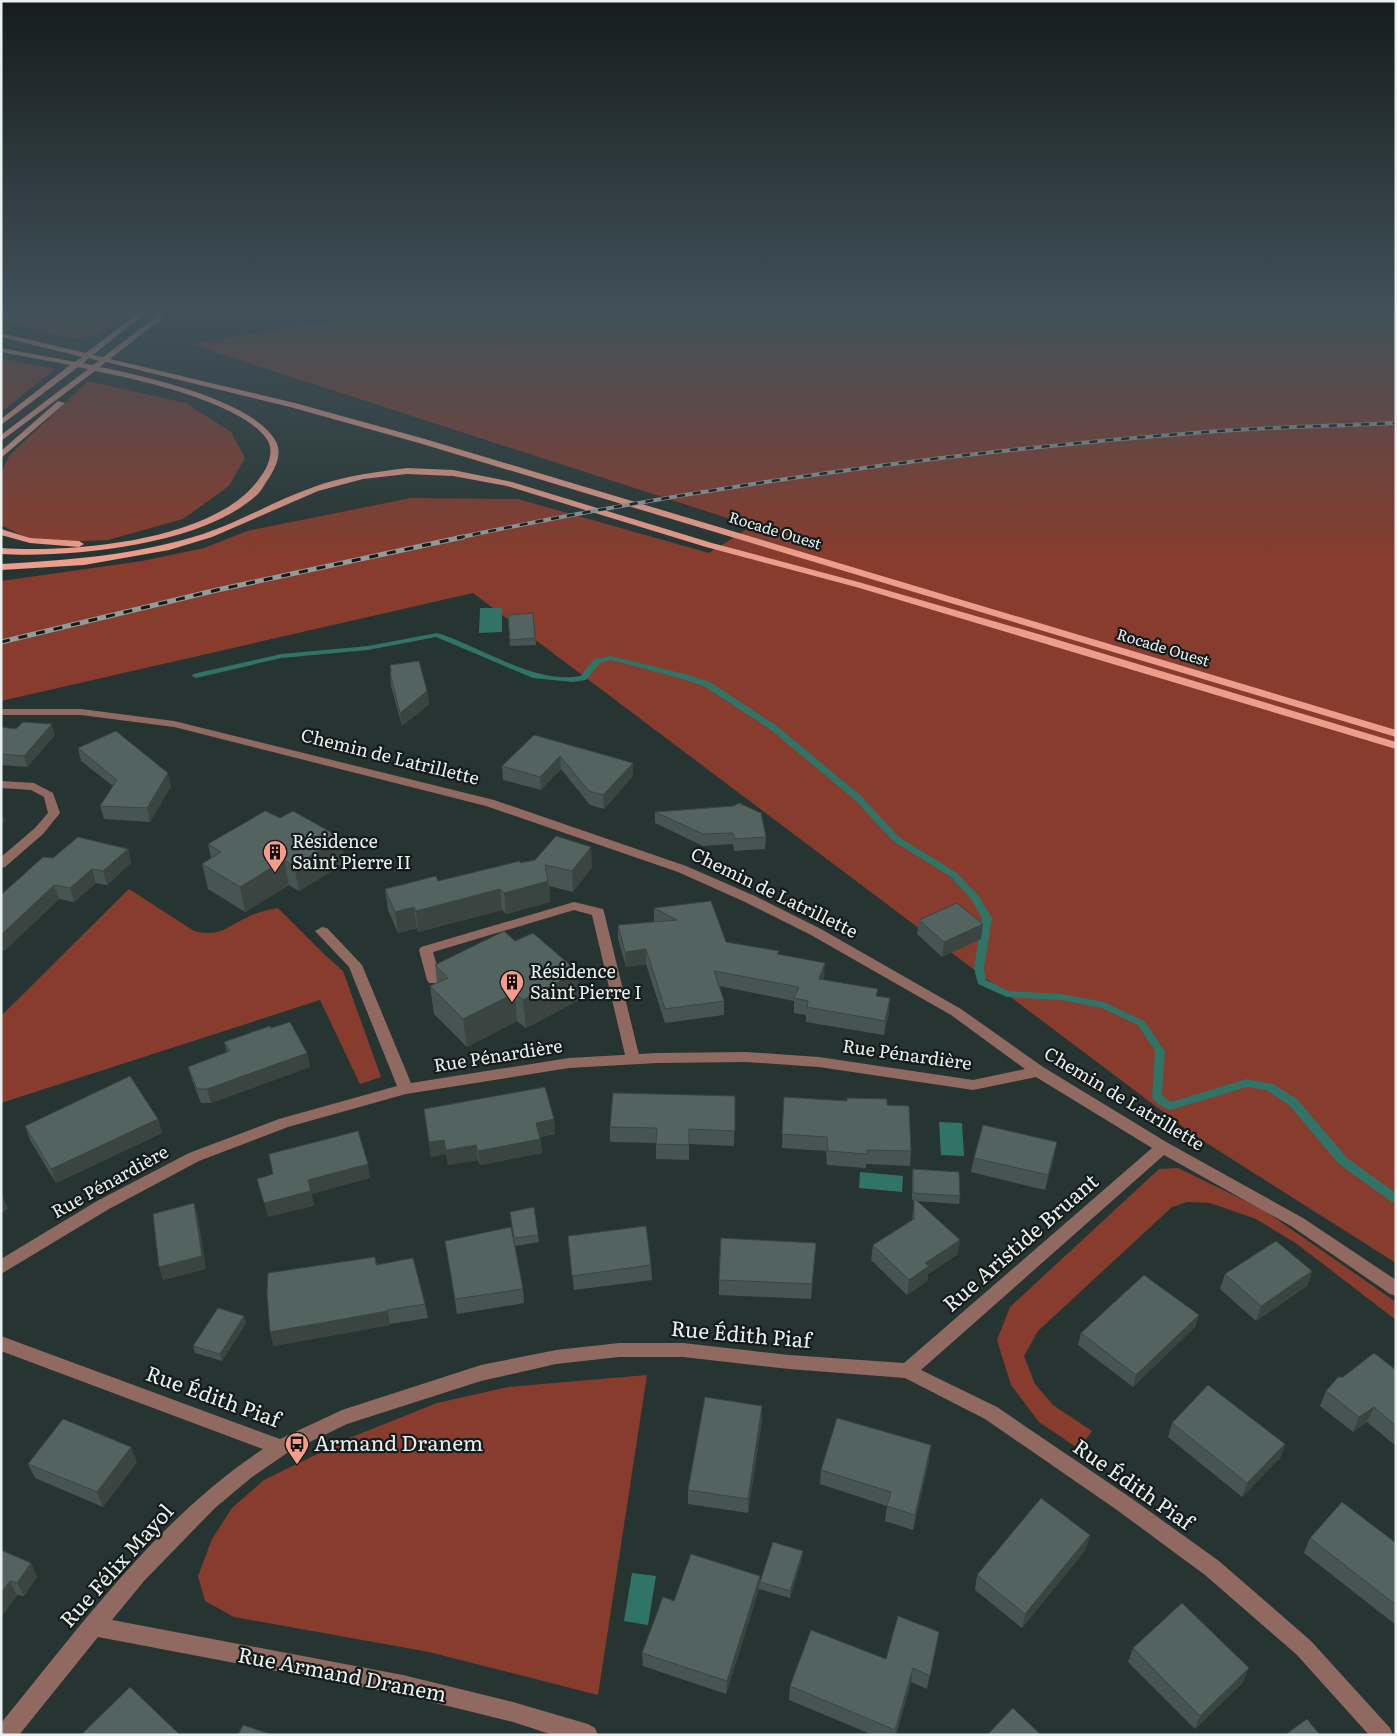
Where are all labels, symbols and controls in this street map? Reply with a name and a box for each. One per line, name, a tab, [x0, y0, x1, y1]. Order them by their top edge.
street label: Rocade Ouest	[726, 505, 825, 555]
street label: Rocade Ouest	[1114, 622, 1213, 672]
street label: Chemin de Latrillette	[298, 720, 482, 791]
place label: Résidence Saint Pierre II	[292, 827, 411, 875]
building icon: Résidence Saint Pierre II	[262, 839, 288, 873]
street label: Chemin de Latrillette	[687, 839, 863, 944]
place label: Résidence Saint Pierre I	[530, 957, 642, 1005]
building icon: Résidence Saint Pierre I	[499, 969, 525, 1003]
street label: Rue Pénardière	[431, 1031, 564, 1078]
street label: Rue Pénardière	[841, 1031, 974, 1076]
street label: Chemin de Latrillette	[1039, 1039, 1210, 1156]
street label: Rue Pénardière	[46, 1137, 173, 1224]
street label: Rue Aristide Bruant	[935, 1164, 1104, 1317]
street label: Rue Édith Piaf	[670, 1311, 815, 1354]
street label: Rue Édith Piaf	[142, 1356, 287, 1434]
place label: Armand Dranem	[314, 1426, 483, 1457]
street label: Rue Édith Piaf	[1068, 1430, 1203, 1537]
bus stop icon: Armand Dranem	[284, 1431, 310, 1465]
street label: Rue Félix Mayol	[51, 1496, 179, 1633]
street label: Rue Armand Dranem	[236, 1637, 449, 1708]

